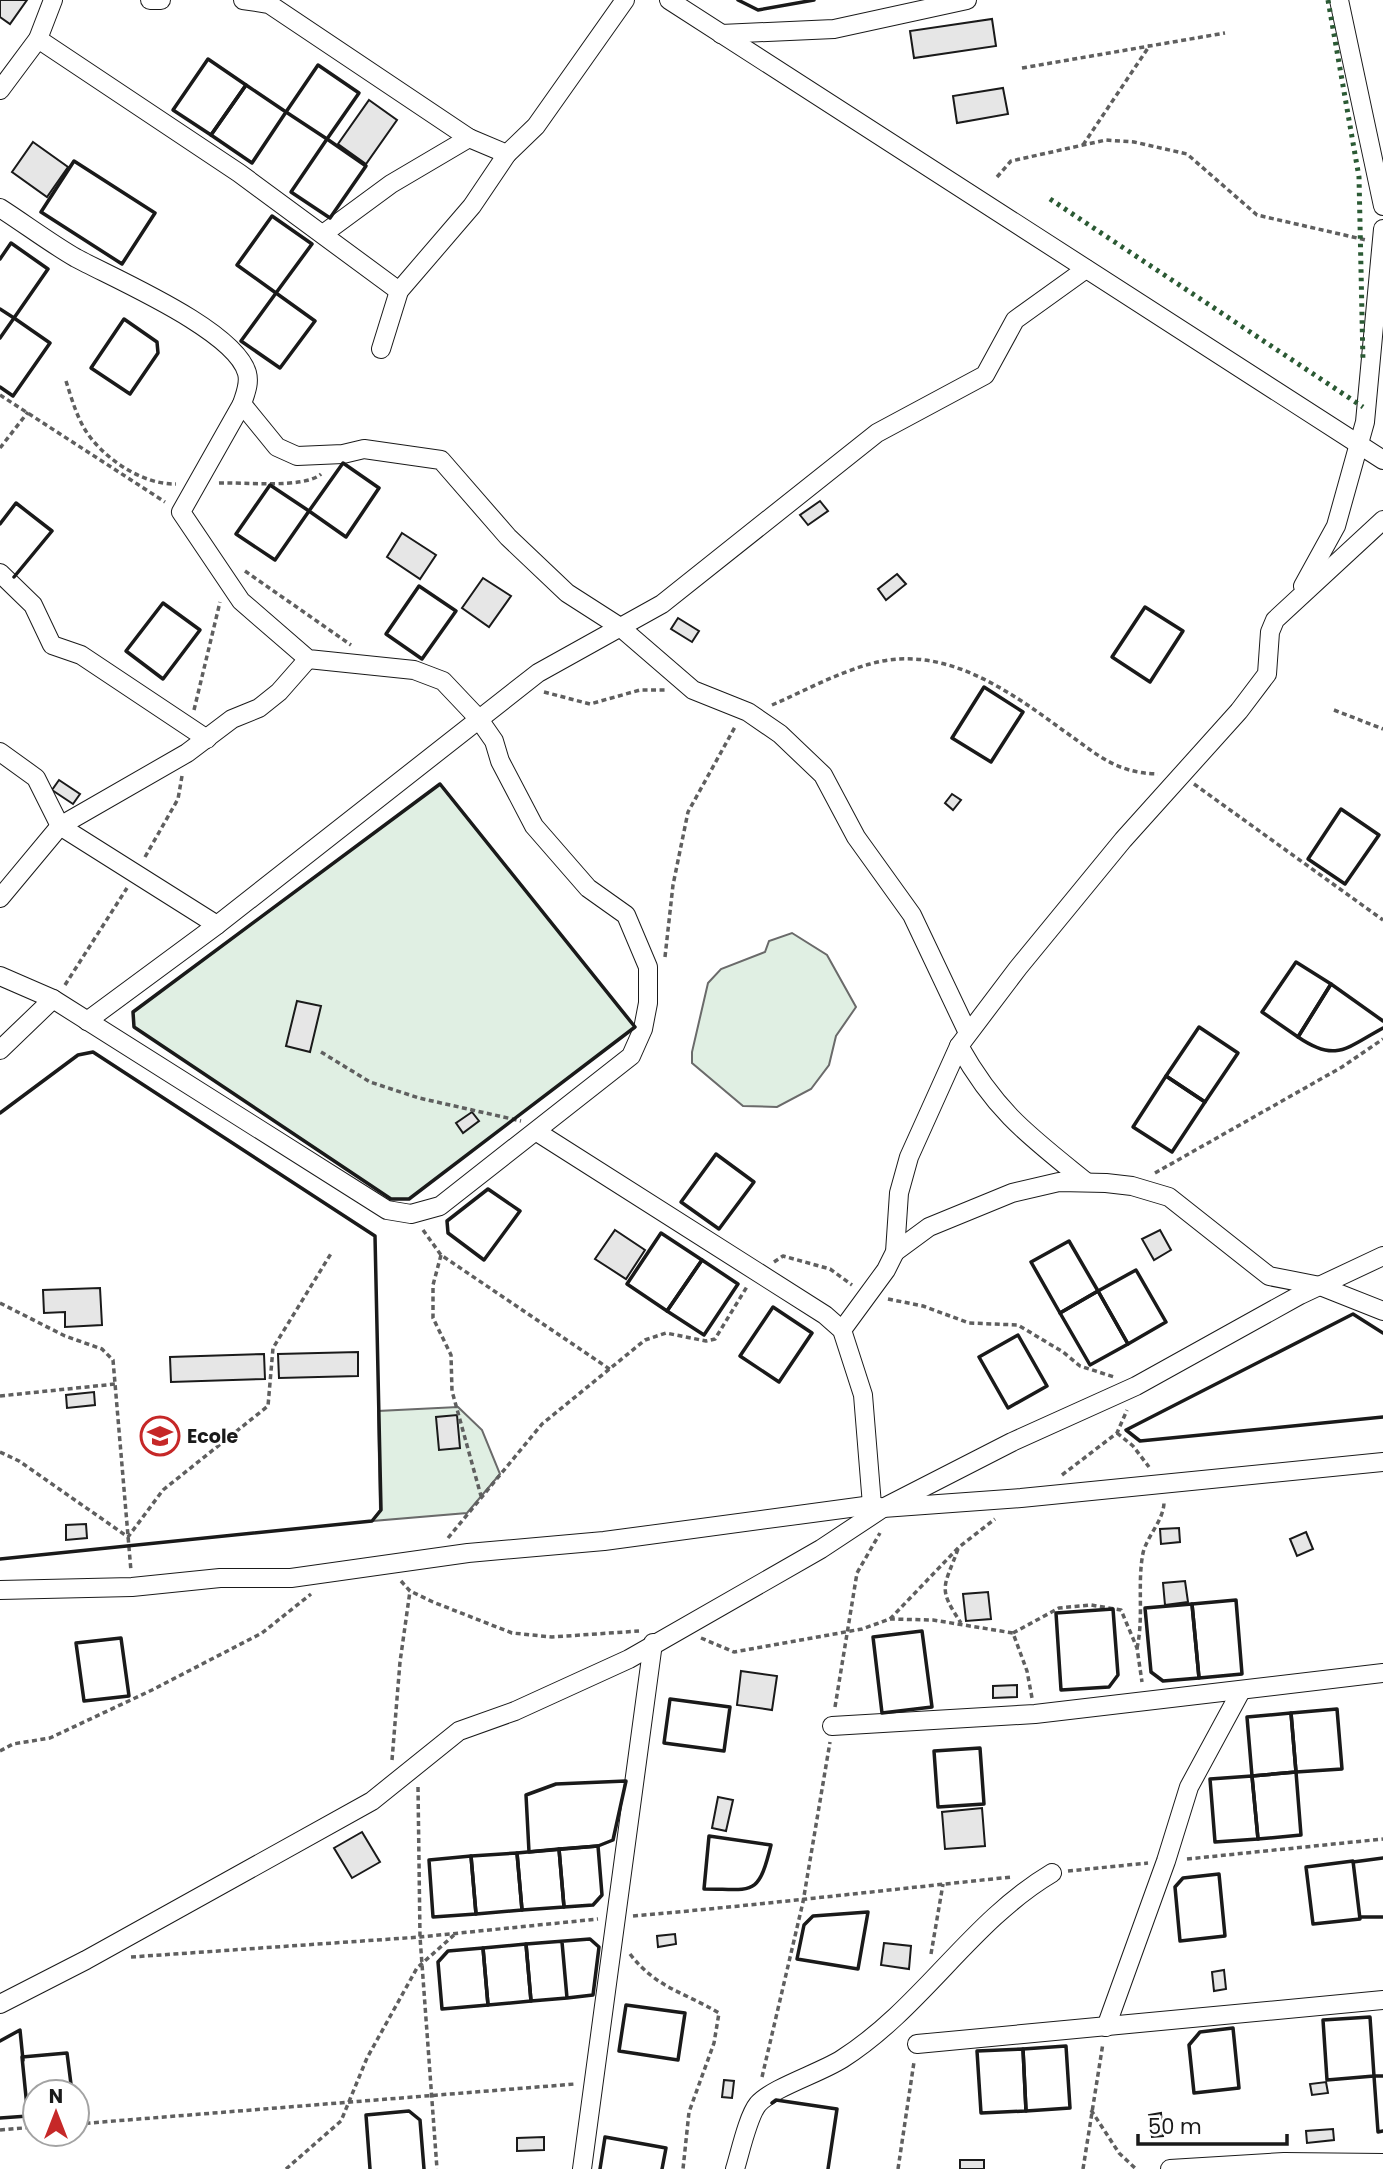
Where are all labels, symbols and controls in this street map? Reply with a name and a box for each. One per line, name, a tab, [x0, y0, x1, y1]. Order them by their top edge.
school or university icon: Ecole	[139, 1415, 181, 1457]
place label: Ecole	[187, 1423, 238, 1450]
north arrow	[21, 2078, 91, 2148]
text: N	[49, 2083, 63, 2110]
scale bar	[1138, 2102, 1287, 2146]
text: 50 m	[1148, 2112, 1202, 2141]

